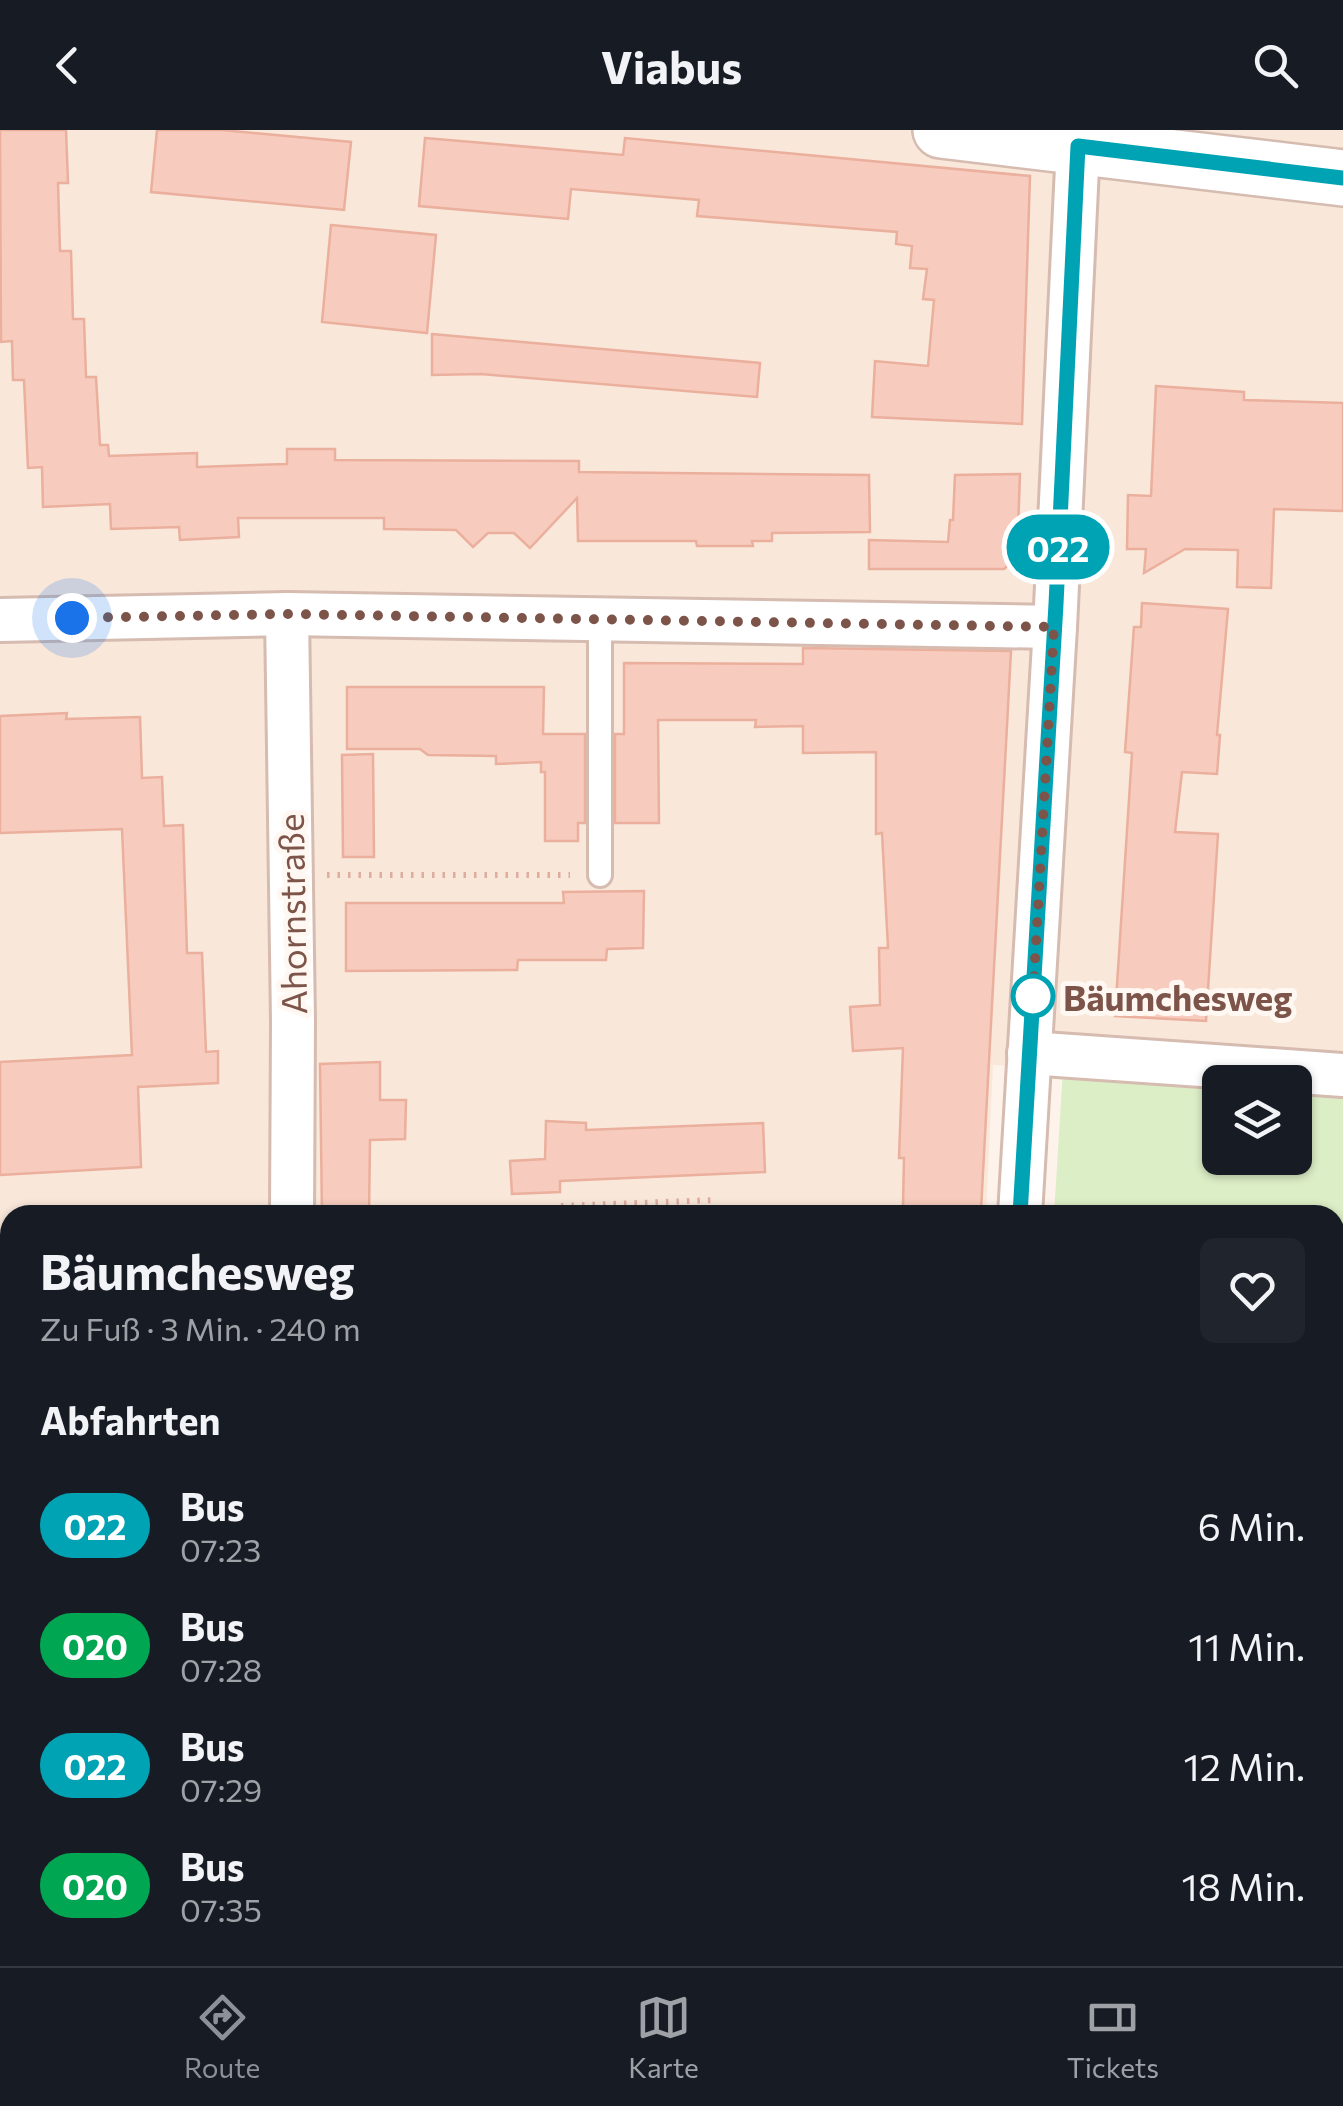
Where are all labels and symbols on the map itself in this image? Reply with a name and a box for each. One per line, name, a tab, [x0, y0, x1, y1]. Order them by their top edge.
line badge: 022	[1000, 514, 1116, 580]
your location	[47, 593, 97, 643]
street label: Ahornstraße	[268, 813, 314, 1015]
marker: Bäumchesweg	[1012, 975, 1054, 1017]
place label: Bäumchesweg	[1063, 975, 1293, 1018]

